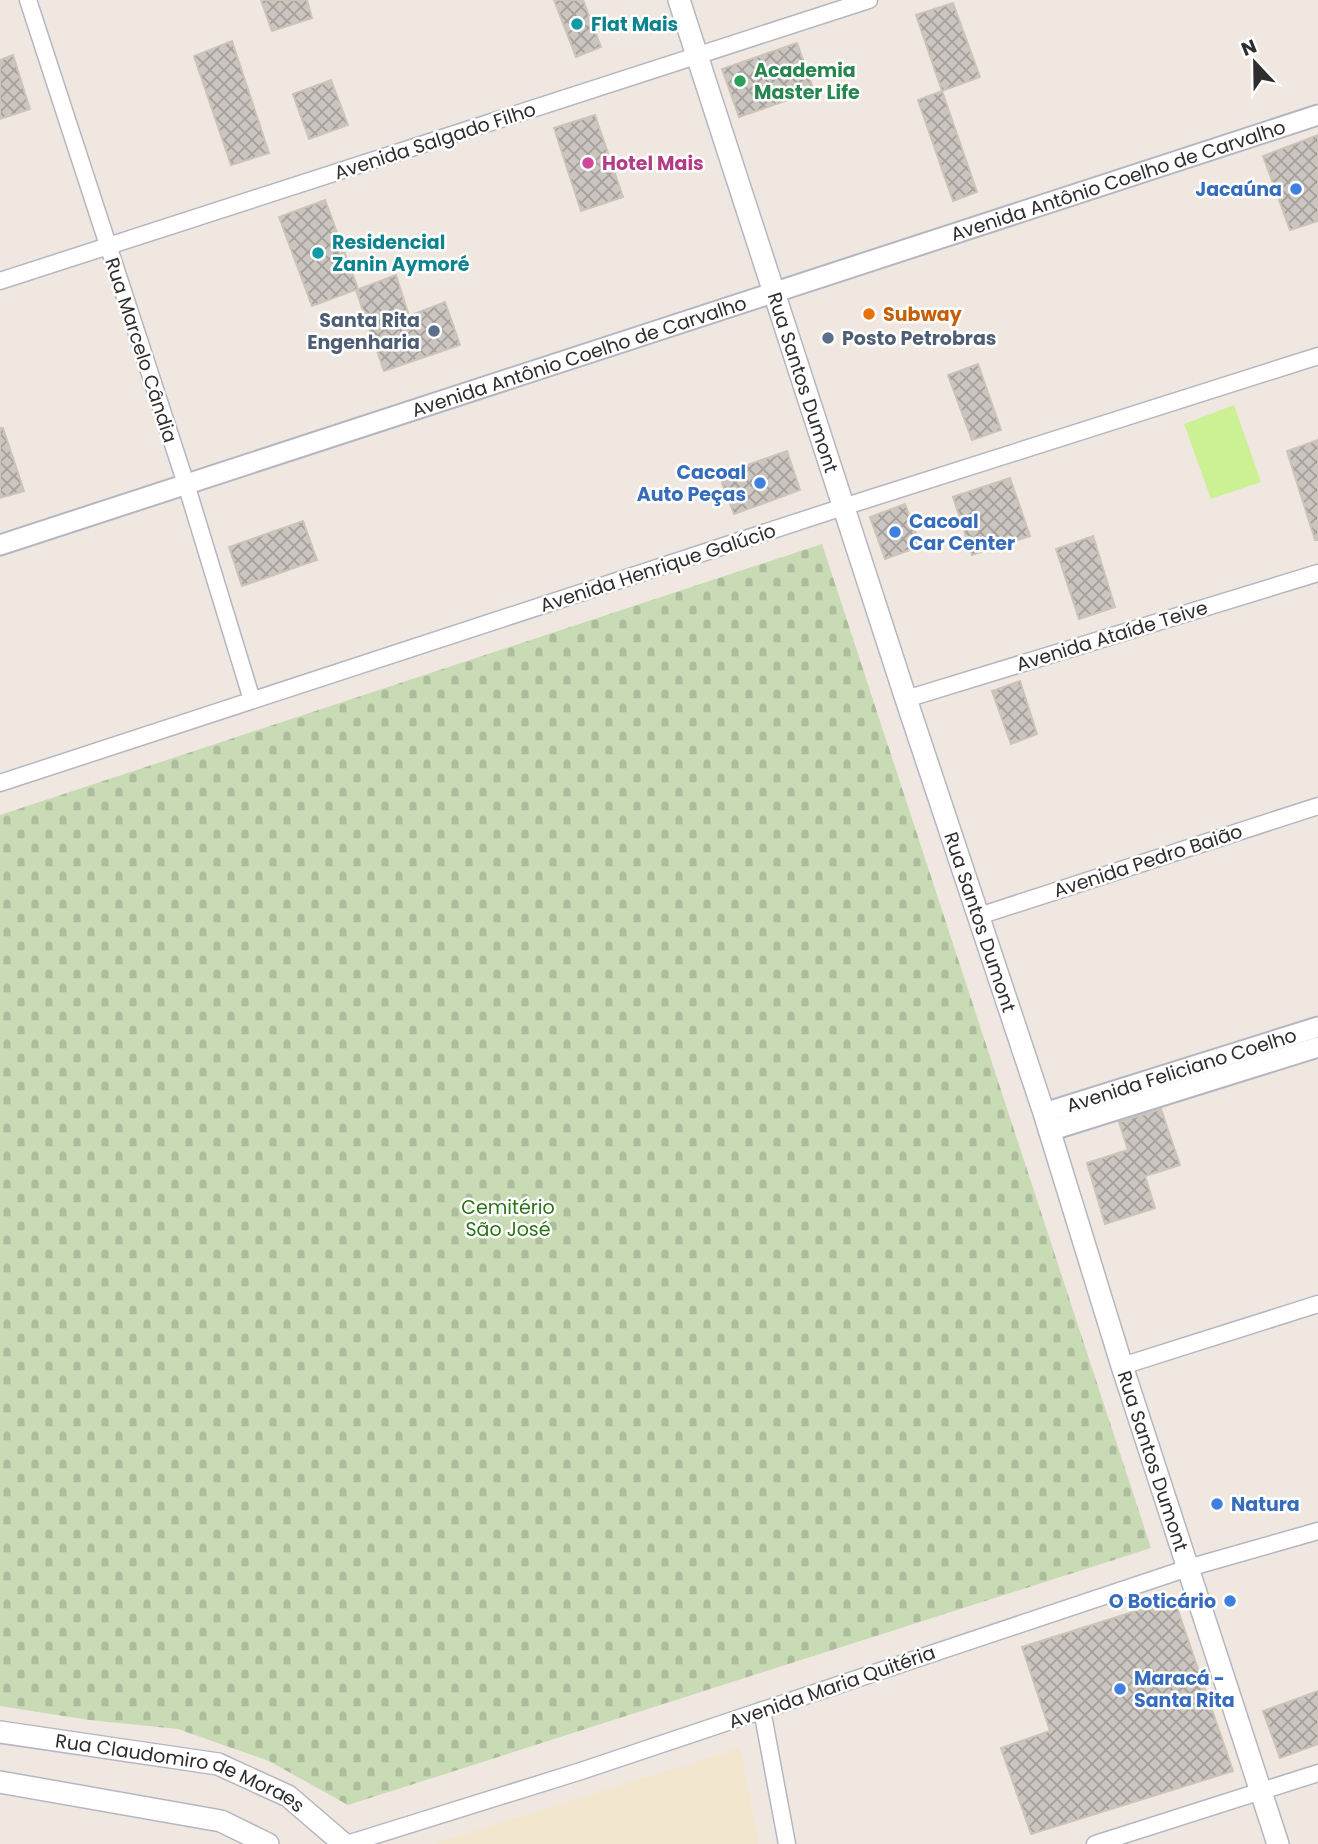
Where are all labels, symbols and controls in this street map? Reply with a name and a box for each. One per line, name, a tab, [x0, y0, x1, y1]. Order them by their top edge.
place label: Flat Mais	[591, 11, 678, 38]
marker: Flat Mais	[569, 16, 585, 32]
north arrow	[1220, 28, 1290, 98]
text: N	[1237, 33, 1261, 63]
place label: Academia Master Life	[754, 57, 860, 106]
marker: Academia Master Life	[732, 73, 748, 89]
street label: Avenida Salgado Filho	[331, 96, 539, 186]
street label: Avenida Antônio Coelho de Carvalho	[947, 113, 1289, 247]
place label: Hotel Mais	[602, 150, 704, 177]
marker: Hotel Mais	[580, 155, 596, 171]
place label: Jacaúna	[1195, 176, 1282, 203]
marker: Jacaúna	[1288, 181, 1304, 197]
place label: Residencial Zanin Aymoré	[332, 229, 470, 278]
marker: Residencial Zanin Aymoré	[310, 245, 326, 261]
street label: Rua Marcelo Cândia	[98, 254, 184, 446]
street label: Avenida Antônio Coelho de Carvalho	[408, 289, 750, 423]
street label: Rua Santos Dumont	[761, 289, 845, 476]
place label: Subway	[883, 301, 963, 328]
marker: Subway	[861, 306, 877, 322]
place label: Santa Rita Engenharia	[307, 307, 420, 356]
marker: Santa Rita Engenharia	[426, 323, 442, 339]
place label: Posto Petrobras	[842, 325, 996, 352]
marker: Posto Petrobras	[820, 330, 836, 346]
place label: Cacoal Auto Peças	[637, 459, 746, 508]
marker: Cacoal Auto Peças	[752, 475, 768, 491]
place label: Cacoal Car Center	[909, 508, 1015, 557]
street label: Avenida Henrique Galúcio	[537, 517, 779, 619]
marker: Cacoal Car Center	[887, 524, 903, 540]
street label: Avenida Ataíde Teive	[1013, 594, 1211, 678]
street label: Avenida Pedro Baião	[1050, 818, 1246, 904]
street label: Rua Santos Dumont	[938, 828, 1023, 1016]
street label: Avenida Feliciano Coelho	[1063, 1021, 1300, 1119]
park label: Cemitério São José	[461, 1194, 555, 1243]
street label: Rua Santos Dumont	[1111, 1367, 1195, 1555]
place label: Natura	[1231, 1491, 1300, 1518]
marker: Natura	[1209, 1496, 1225, 1512]
place label: O Boticário	[1109, 1588, 1216, 1615]
marker: O Boticário	[1222, 1593, 1238, 1609]
street label: Avenida Maria Quitéria	[725, 1639, 939, 1735]
place label: Maracá - Santa Rita	[1134, 1665, 1235, 1714]
marker: Maracá - Santa Rita	[1112, 1681, 1128, 1697]
street label: Rua Claudomiro de Moraes	[54, 1727, 311, 1818]

